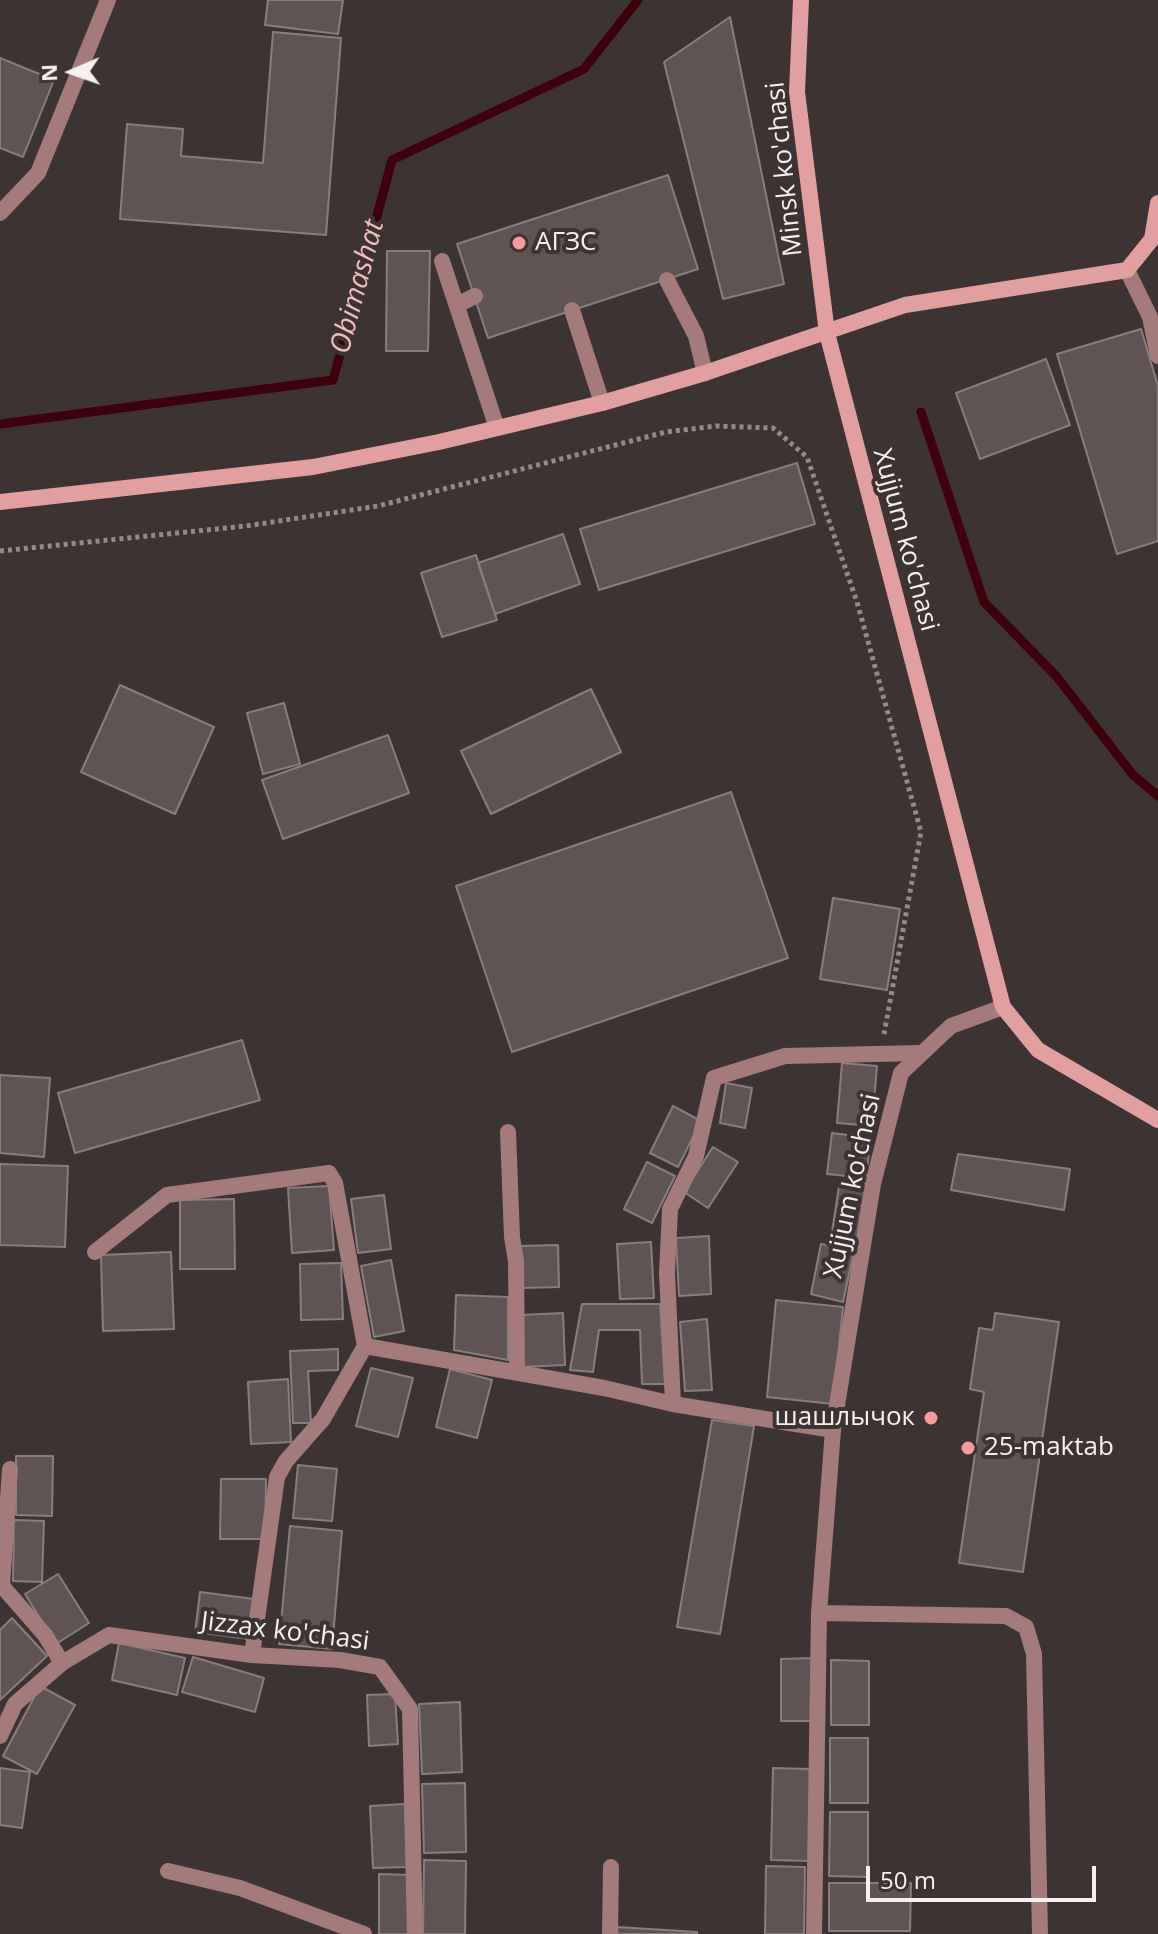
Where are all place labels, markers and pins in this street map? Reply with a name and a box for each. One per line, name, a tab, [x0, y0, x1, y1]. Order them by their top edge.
place label: АГЗС	[535, 227, 596, 259]
marker: АГЗС	[510, 234, 528, 252]
place label: шашлычок	[775, 1402, 915, 1434]
marker: шашлычок	[922, 1409, 940, 1427]
place label: 25-maktab	[984, 1432, 1114, 1464]
marker: 25-maktab	[959, 1439, 977, 1457]

